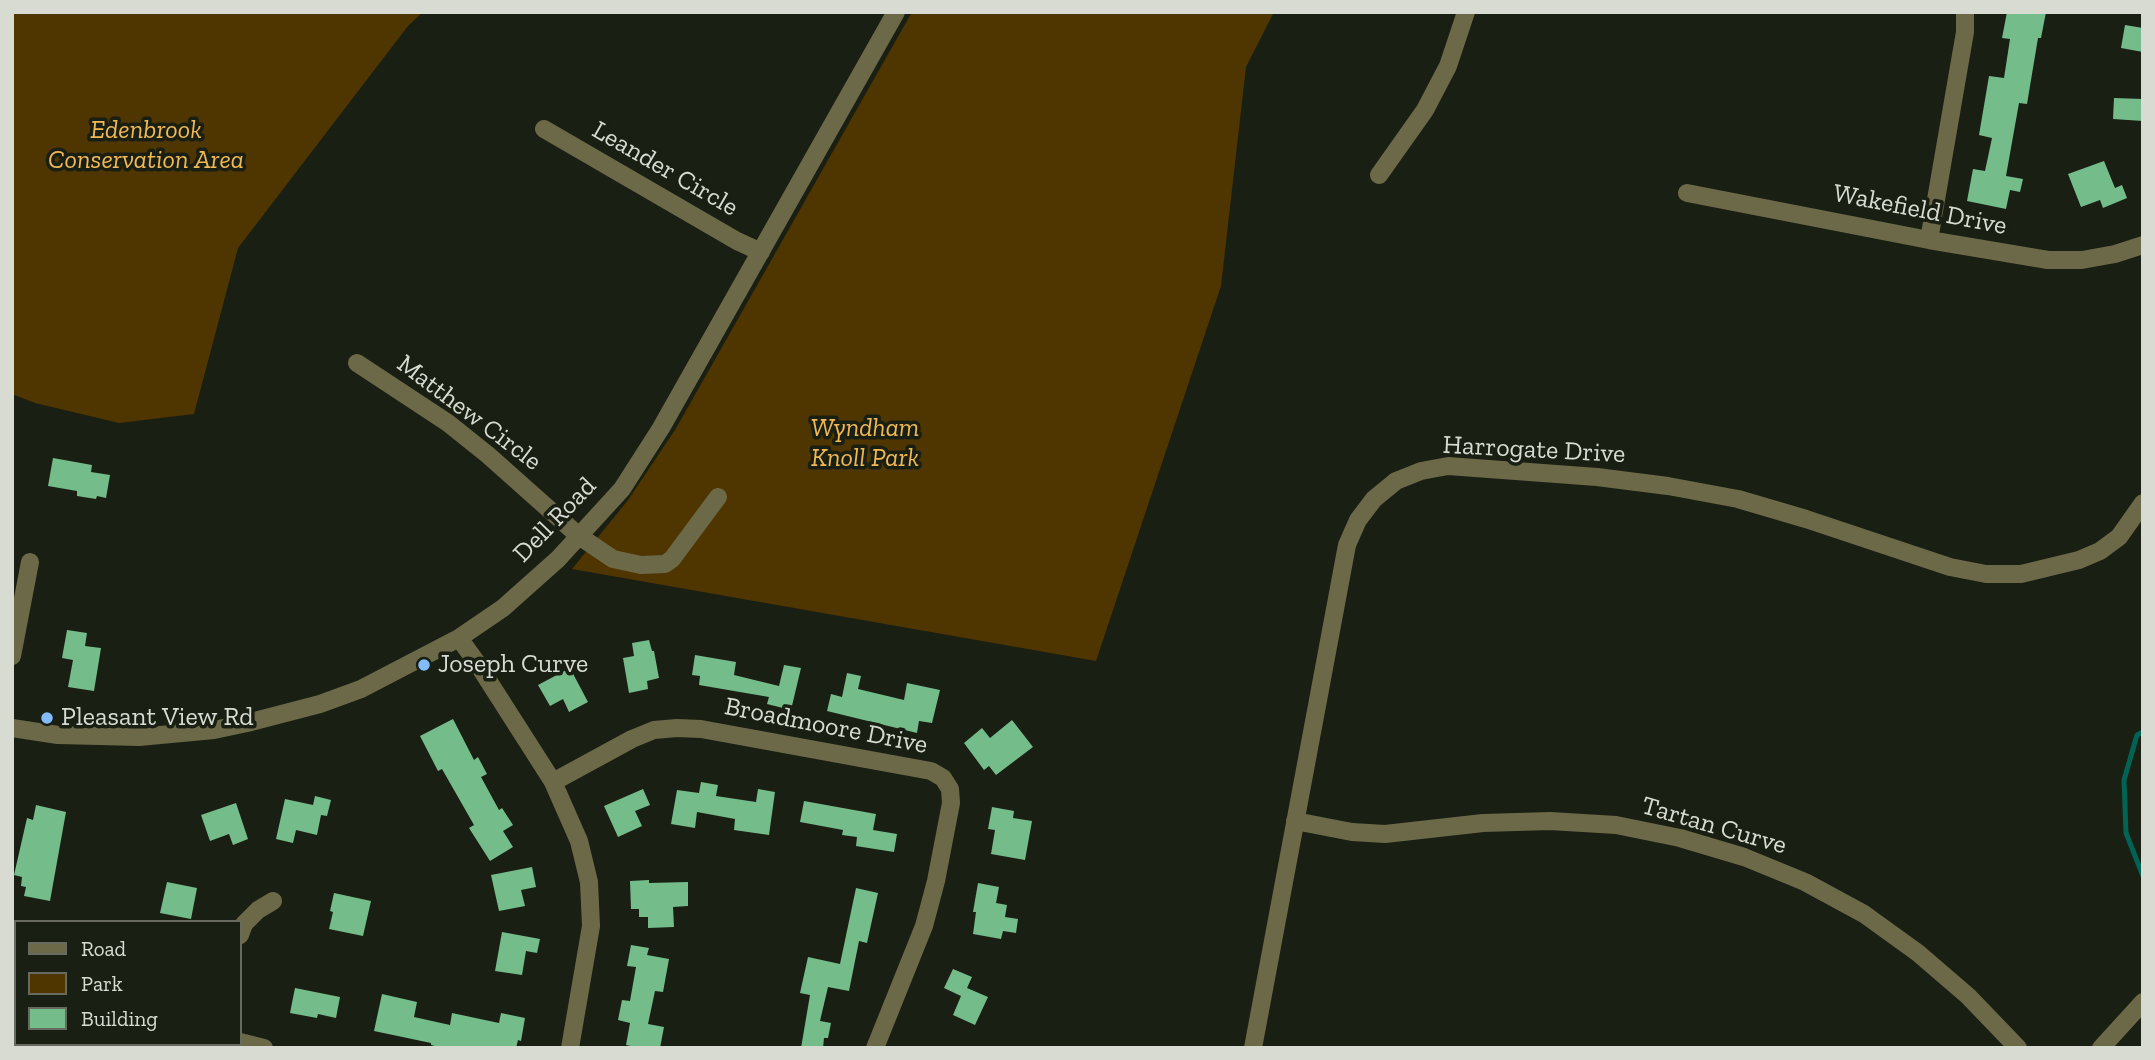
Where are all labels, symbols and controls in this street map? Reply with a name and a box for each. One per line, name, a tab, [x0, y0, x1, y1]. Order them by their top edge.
park label: Edenbrook Conservation Area	[48, 115, 244, 176]
street label: Leander Circle	[586, 115, 744, 223]
street label: Wakefield Drive	[1830, 178, 2010, 242]
street label: Matthew Circle	[391, 348, 547, 478]
park label: Wyndham Knoll Park	[811, 413, 919, 474]
street label: Harrogate Drive	[1442, 430, 1626, 470]
street label: Dell Road	[507, 471, 603, 569]
place label: Joseph Curve	[438, 649, 588, 681]
marker: Joseph Curve	[416, 657, 432, 673]
street label: Broadmoore Drive	[722, 691, 930, 761]
place label: Pleasant View Rd	[61, 702, 254, 734]
marker: Pleasant View Rd	[39, 710, 55, 726]
street label: Tartan Curve	[1638, 790, 1790, 862]
legend	[14, 920, 242, 1046]
text: Road	[81, 936, 126, 961]
text: Park	[81, 971, 123, 996]
text: Building	[81, 1006, 158, 1031]

